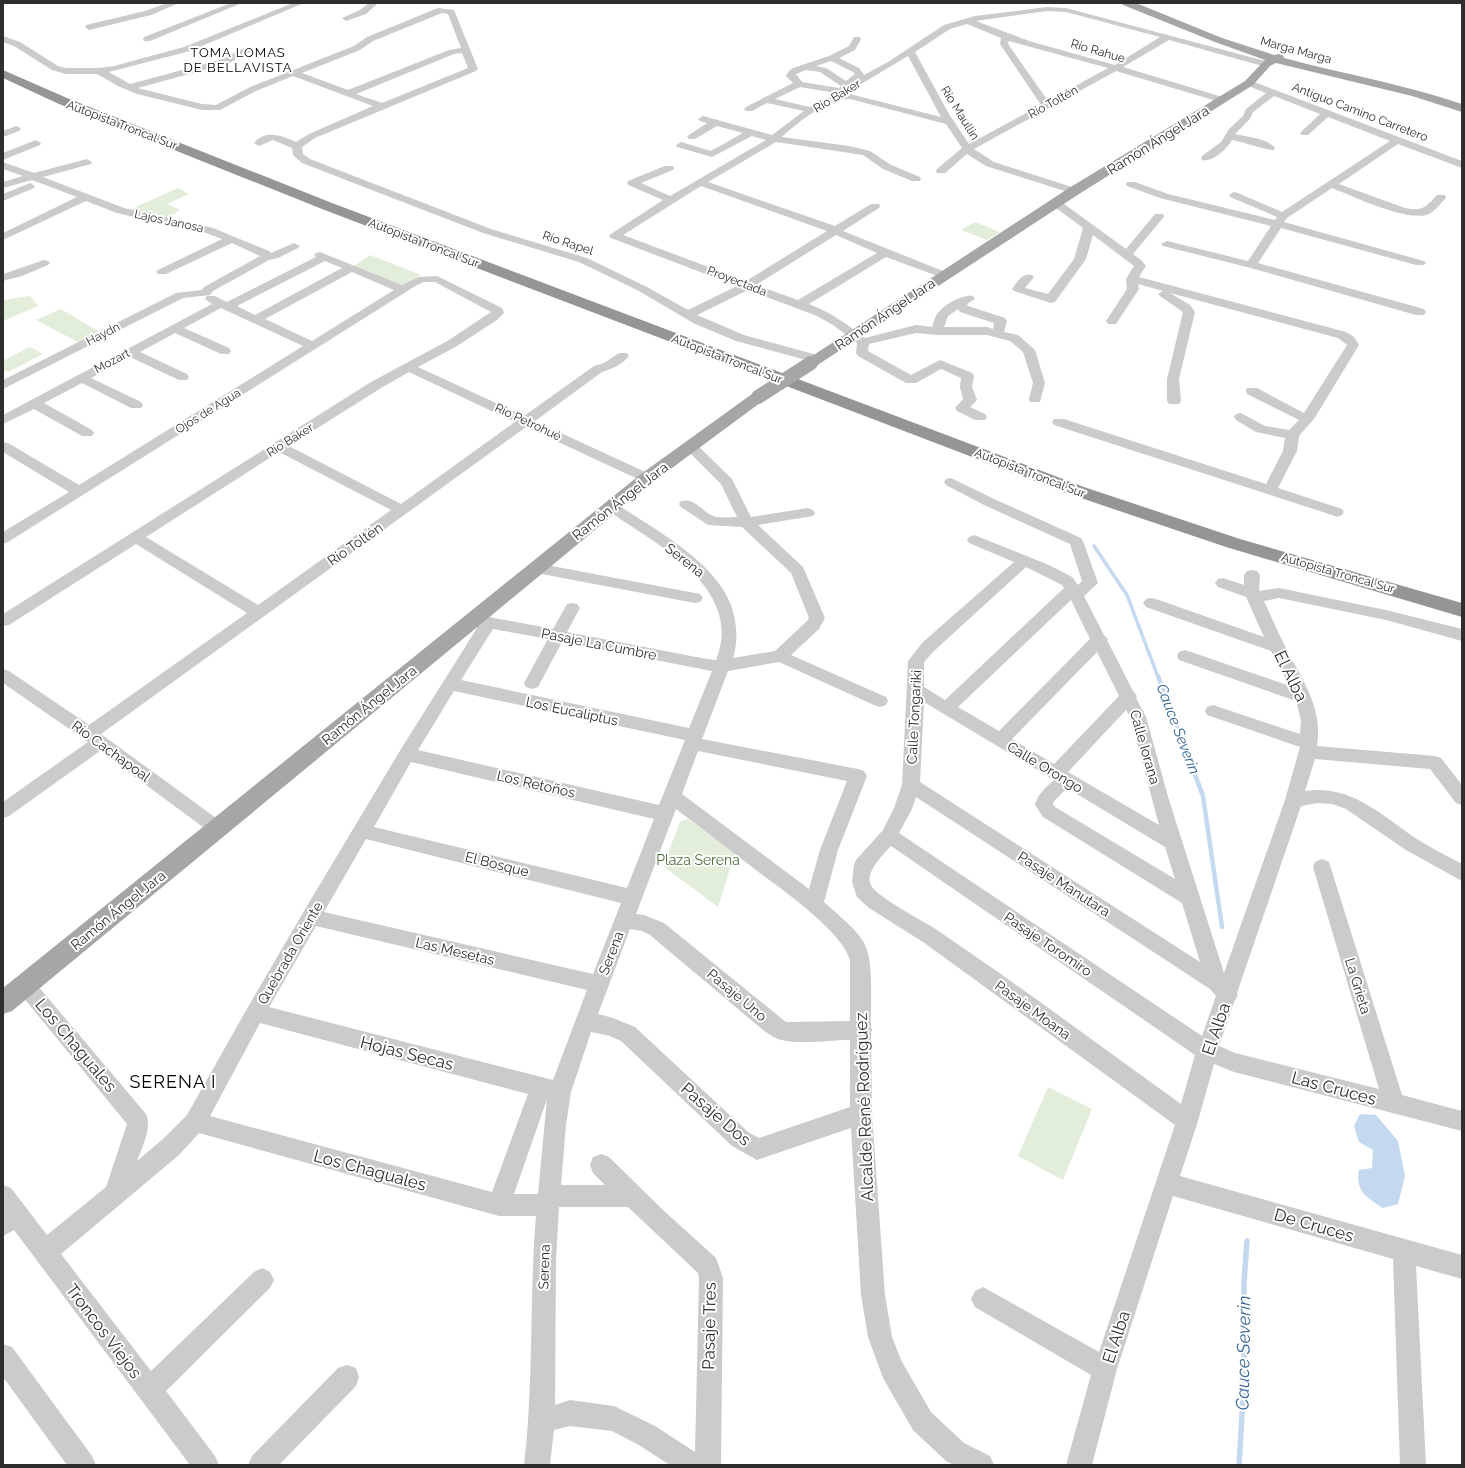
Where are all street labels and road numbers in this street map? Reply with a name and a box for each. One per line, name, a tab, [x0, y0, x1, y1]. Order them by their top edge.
street label: Marga Marga	[1259, 34, 1333, 66]
street label: Río Rahue	[1069, 37, 1127, 65]
street label: Río Baker	[811, 76, 864, 115]
street label: Antiguo Camino Carretero	[1290, 80, 1430, 144]
street label: Río Maullin	[938, 83, 982, 143]
street label: Río Toltén	[1026, 83, 1080, 121]
street label: Autopista Troncal Sur	[65, 97, 180, 153]
street label: Ramón Ángel Jara	[1104, 101, 1212, 178]
street label: Lajos Janosa	[133, 207, 205, 235]
street label: Autopista Troncal Sur	[367, 215, 482, 271]
street label: Río Rapel	[541, 228, 596, 258]
street label: Proyectada	[705, 263, 769, 299]
street label: Ramón Ángel Jara	[831, 274, 938, 353]
street label: Haydn	[84, 320, 122, 348]
street label: Autopista Troncal Sur	[670, 331, 785, 387]
street label: Mozart	[92, 346, 132, 376]
street label: Ojos de Agua	[173, 385, 243, 437]
street label: Río Petrohué	[493, 401, 563, 443]
street label: Río Baker	[264, 420, 317, 460]
street label: Autopista Troncal Sur	[973, 445, 1088, 501]
street label: Ramón Ángel Jara	[568, 458, 671, 543]
street label: Río Toltén	[324, 519, 386, 569]
street label: Serena	[662, 540, 708, 580]
street label: Autopista Troncal Sur	[1280, 550, 1397, 596]
street label: Pasaje La Cumbre	[540, 625, 658, 663]
street label: El Alba	[1270, 647, 1312, 705]
street label: Ramón Ángel Jara	[318, 661, 419, 748]
street label: Calle Tongariki	[904, 669, 924, 765]
street label: Los Eucaliptus	[524, 693, 620, 729]
street label: Calle Iorana	[1127, 708, 1163, 786]
street label: Río Cachapoal	[69, 717, 154, 785]
street label: Calle Orongo	[1004, 738, 1086, 796]
street label: Los Retoños	[495, 767, 577, 801]
street label: El Bosque	[463, 848, 531, 880]
street label: Pasaje Manutara	[1015, 848, 1113, 920]
street label: Ramón Ángel Jara	[67, 866, 168, 953]
street label: Quebrada Oriente	[254, 899, 326, 1007]
street label: Pasaje Toromiro	[1001, 909, 1095, 979]
street label: Serena	[595, 929, 627, 977]
street label: Las Mesetas	[414, 934, 496, 968]
street label: La Grieta	[1342, 956, 1374, 1016]
street label: Pasaje Uno	[704, 966, 770, 1024]
street label: Pasaje Moana	[992, 977, 1074, 1043]
street label: Los Chaguales	[31, 994, 121, 1096]
street label: El Alba	[1198, 1000, 1234, 1058]
street label: Alcalde René Rodríguez	[851, 1012, 877, 1202]
street label: Hojas Secas	[358, 1032, 456, 1074]
street label: Las Cruces	[1289, 1067, 1379, 1109]
street label: Pasaje Dos	[677, 1078, 755, 1150]
street label: Los Chaguales	[311, 1145, 429, 1195]
street label: De Cruces	[1272, 1204, 1356, 1246]
street label: Serena	[535, 1244, 553, 1290]
street label: Troncos Viejos	[62, 1280, 146, 1382]
street label: Pasaje Tres	[698, 1282, 720, 1370]
street label: El Alba	[1098, 1308, 1134, 1366]

